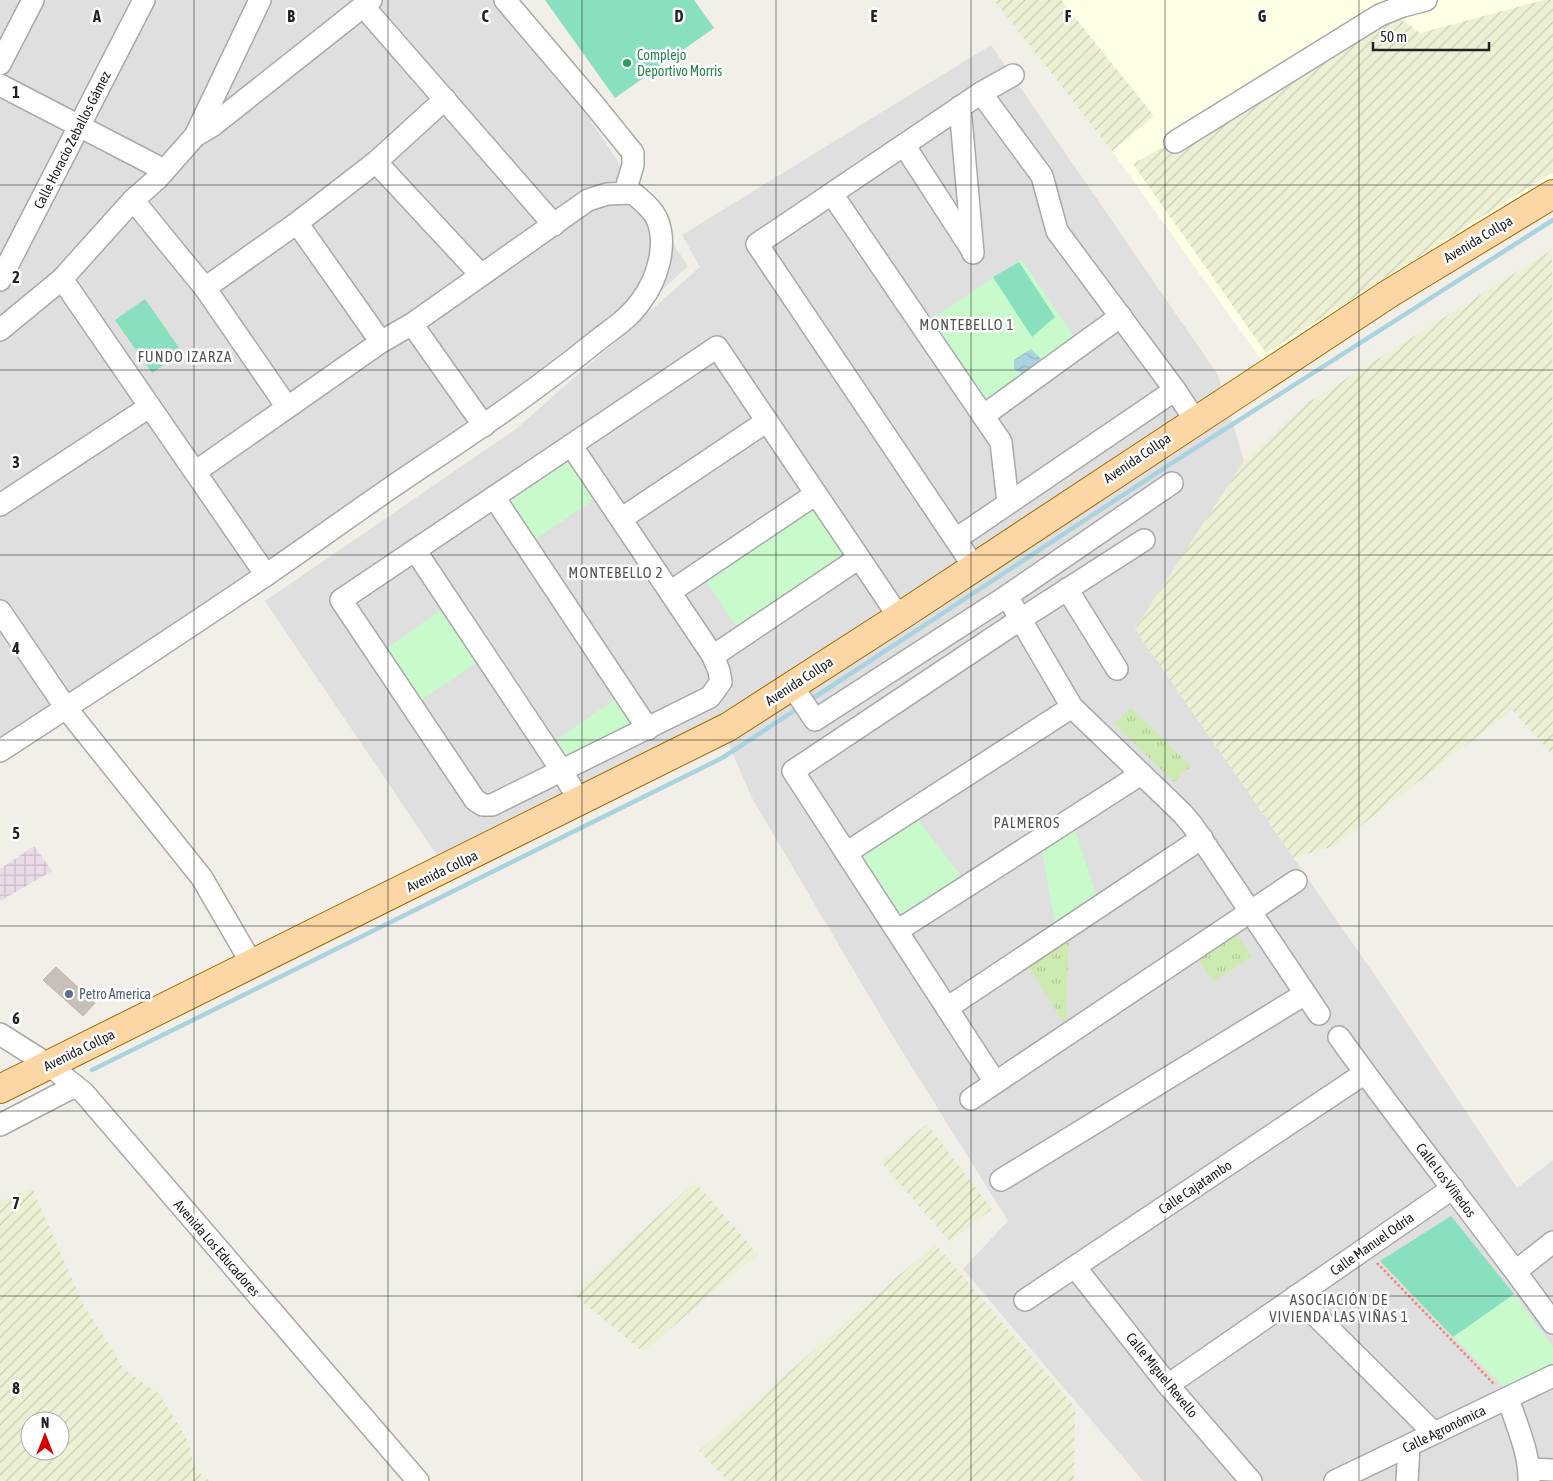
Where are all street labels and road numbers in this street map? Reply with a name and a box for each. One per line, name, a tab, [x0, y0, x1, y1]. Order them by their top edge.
street label: Calle Horacio Zeballos Gámez	[30, 69, 114, 211]
street label: Avenida Collpa	[1441, 212, 1515, 266]
street label: Avenida Collpa	[1100, 430, 1174, 486]
street label: Avenida Collpa	[762, 653, 836, 709]
street label: Avenida Collpa	[404, 847, 480, 895]
street label: Avenida Collpa	[41, 1026, 117, 1074]
street label: Calle Los Viñedos	[1413, 1140, 1479, 1220]
street label: Calle Cajatambo	[1155, 1157, 1235, 1217]
street label: Avenida Los Educadores	[171, 1197, 263, 1300]
street label: Calle Manuel Odría	[1327, 1209, 1417, 1279]
street label: Calle Miguel Revello	[1123, 1329, 1201, 1421]
street label: Calle Agronómica	[1400, 1402, 1488, 1456]

